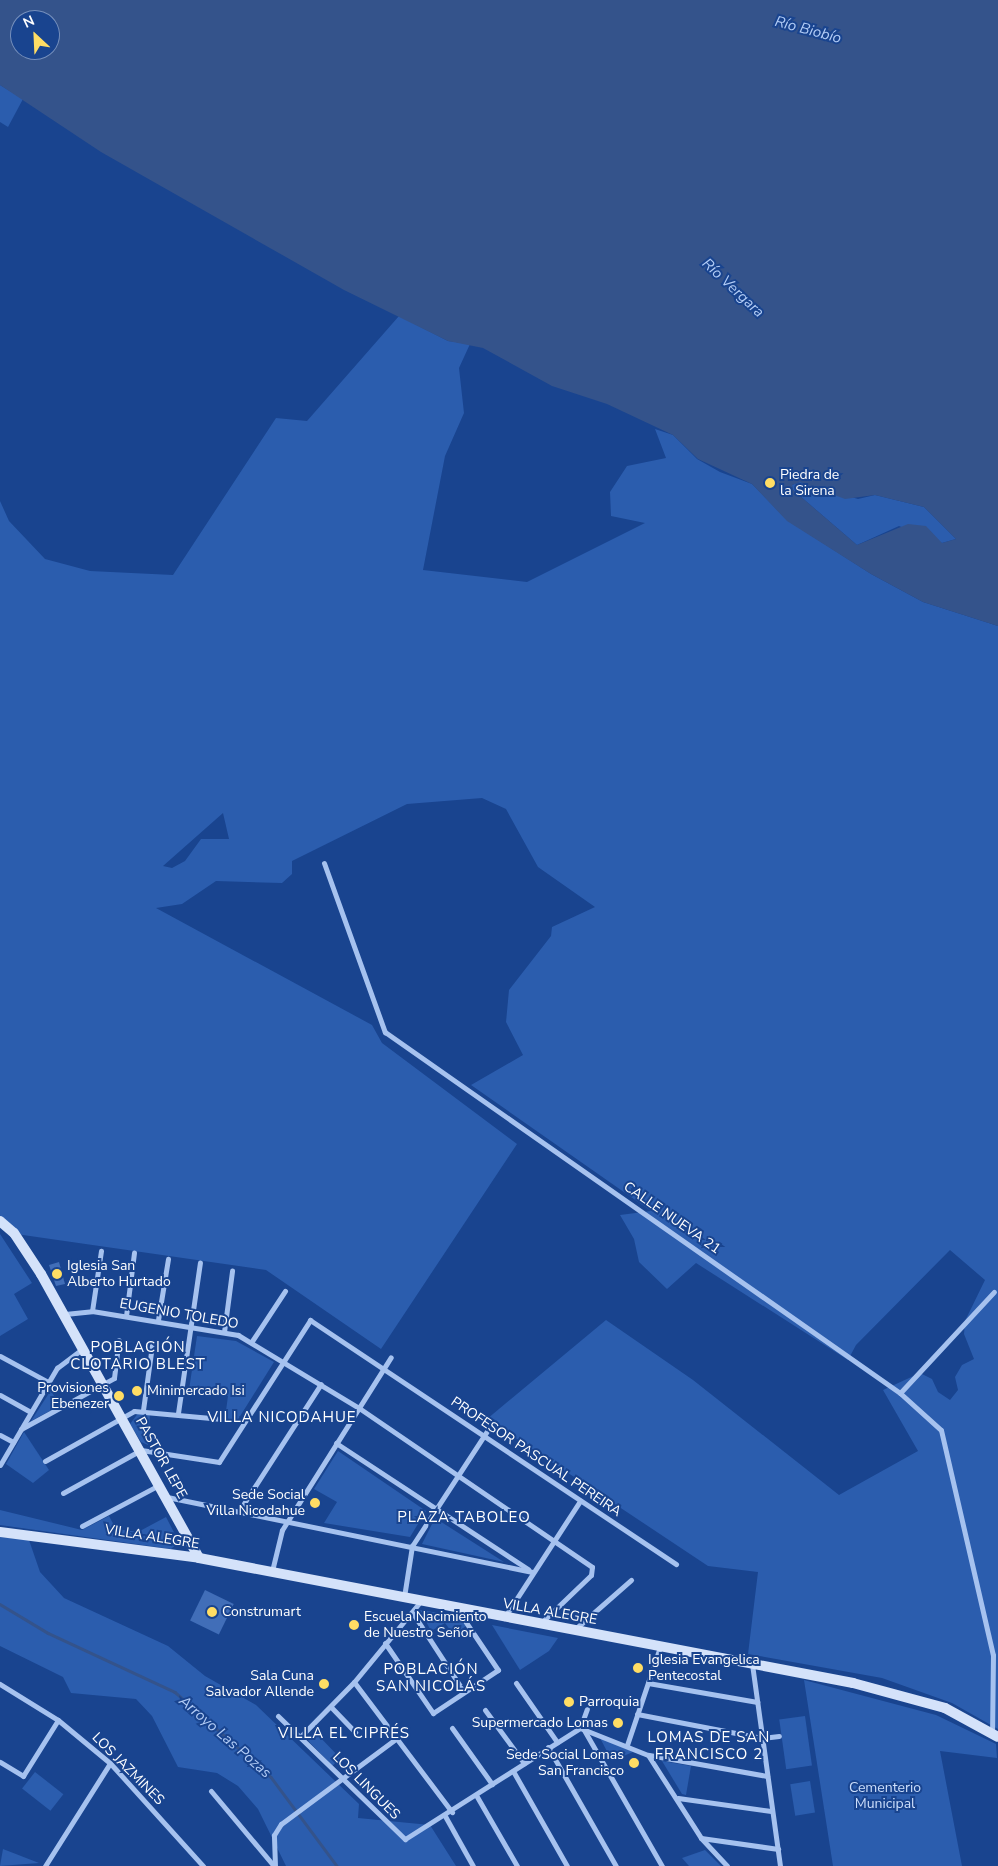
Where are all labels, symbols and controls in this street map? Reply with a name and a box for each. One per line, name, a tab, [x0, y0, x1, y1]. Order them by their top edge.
north arrow	[10, 10, 60, 60]
text: N	[20, 11, 38, 33]
water label: Río Biobío	[773, 12, 843, 48]
water label: Río Vergara	[698, 255, 768, 321]
place label: Piedra de la Sirena	[780, 467, 839, 500]
marker: Piedra de la Sirena	[764, 477, 776, 489]
street label: CALLE NUEVA 21	[620, 1178, 724, 1258]
place label: Iglesia San Alberto Hurtado	[67, 1258, 171, 1290]
marker: Iglesia San Alberto Hurtado	[51, 1268, 63, 1280]
street label: EUGENIO TOLEDO	[118, 1295, 240, 1333]
district label: POBLACIÓN CLOTARIO BLEST	[68, 1338, 208, 1373]
place label: Provisiones Ebenezer	[37, 1380, 109, 1412]
place label: Minimercado Isi	[147, 1383, 245, 1399]
marker: Minimercado Isi	[131, 1385, 143, 1397]
marker: Provisiones Ebenezer	[113, 1390, 125, 1402]
street label: PROFESOR PASCUAL PEREIRA	[448, 1394, 624, 1520]
district label: VILLA NICODAHUE	[206, 1409, 358, 1427]
street label: PASTOR LEPE	[132, 1414, 190, 1502]
place label: Sede Social Villa Nicodahue	[206, 1487, 305, 1520]
marker: Sede Social Villa Nicodahue	[309, 1497, 321, 1509]
district label: PLAZA TABOLEO	[396, 1509, 532, 1527]
street label: VILLA ALEGRE	[103, 1521, 201, 1553]
street label: VILLA ALEGRE	[501, 1595, 599, 1629]
place label: Construmart	[222, 1604, 301, 1620]
marker: Construmart	[206, 1606, 218, 1618]
place label: Escuela Nacimiento de Nuestro Señor	[364, 1609, 486, 1641]
marker: Escuela Nacimiento de Nuestro Señor	[348, 1619, 360, 1631]
place label: Iglesia Evangelica Pentecostal	[648, 1652, 760, 1684]
district label: POBLACIÓN SAN NICOLÁS	[375, 1660, 487, 1695]
marker: Iglesia Evangelica Pentecostal	[632, 1662, 644, 1674]
place label: Sala Cuna Salvador Allende	[206, 1668, 314, 1700]
marker: Sala Cuna Salvador Allende	[318, 1678, 330, 1690]
water label: Arroyo Las Pozas	[175, 1692, 275, 1782]
place label: Parroquia	[579, 1694, 639, 1710]
marker: Parroquia	[563, 1696, 575, 1708]
place label: Supermercado Lomas	[472, 1715, 608, 1731]
marker: Supermercado Lomas	[612, 1717, 624, 1729]
district label: VILLA EL CIPRÉS	[276, 1725, 412, 1743]
district label: LOMAS DE SAN FRANCISCO 2	[646, 1728, 772, 1763]
street label: LOS JAZMINES	[88, 1729, 168, 1809]
place label: Sede Social Lomas San Francisco	[506, 1747, 624, 1780]
street label: LOS LINGUES	[329, 1749, 403, 1823]
marker: Sede Social Lomas San Francisco	[628, 1757, 640, 1769]
park label: Cementerio Municipal	[849, 1780, 921, 1812]

